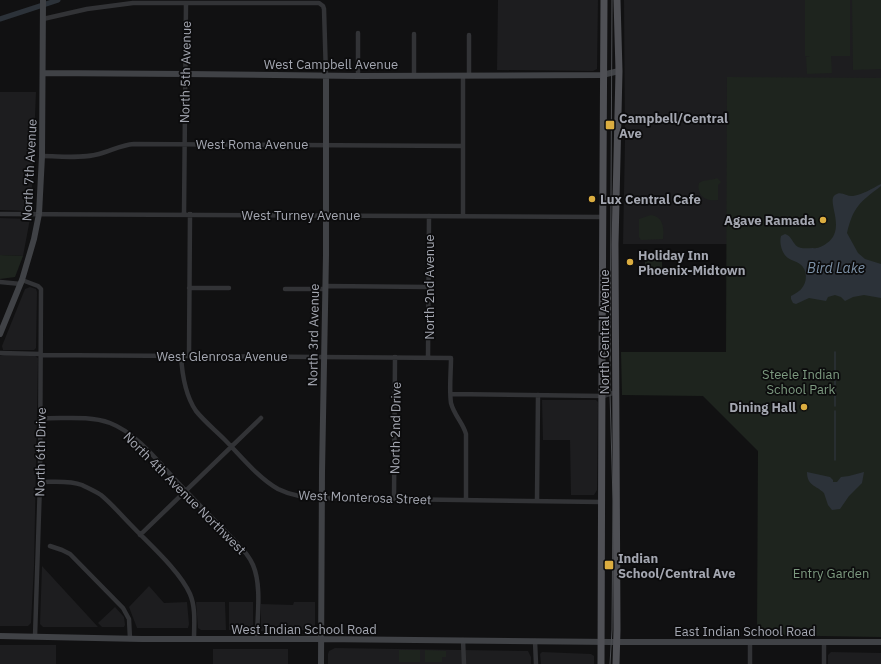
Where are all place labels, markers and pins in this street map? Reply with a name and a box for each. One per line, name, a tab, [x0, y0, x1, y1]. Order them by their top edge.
place label: Campbell/Central Ave	[619, 110, 728, 142]
marker: Campbell/Central Ave	[604, 119, 616, 131]
place label: Lux Central Cafe	[600, 191, 701, 208]
marker: Lux Central Cafe	[587, 194, 597, 204]
place label: Agave Ramada	[724, 212, 815, 229]
marker: Agave Ramada	[818, 215, 828, 225]
place label: Holiday Inn Phoenix-Midtown	[638, 247, 746, 279]
marker: Holiday Inn Phoenix-Midtown	[625, 257, 635, 267]
place label: Dining Hall	[729, 399, 796, 416]
marker: Dining Hall	[799, 402, 809, 412]
place label: Indian School/Central Ave	[618, 550, 736, 582]
marker: Indian School/Central Ave	[603, 559, 615, 571]

